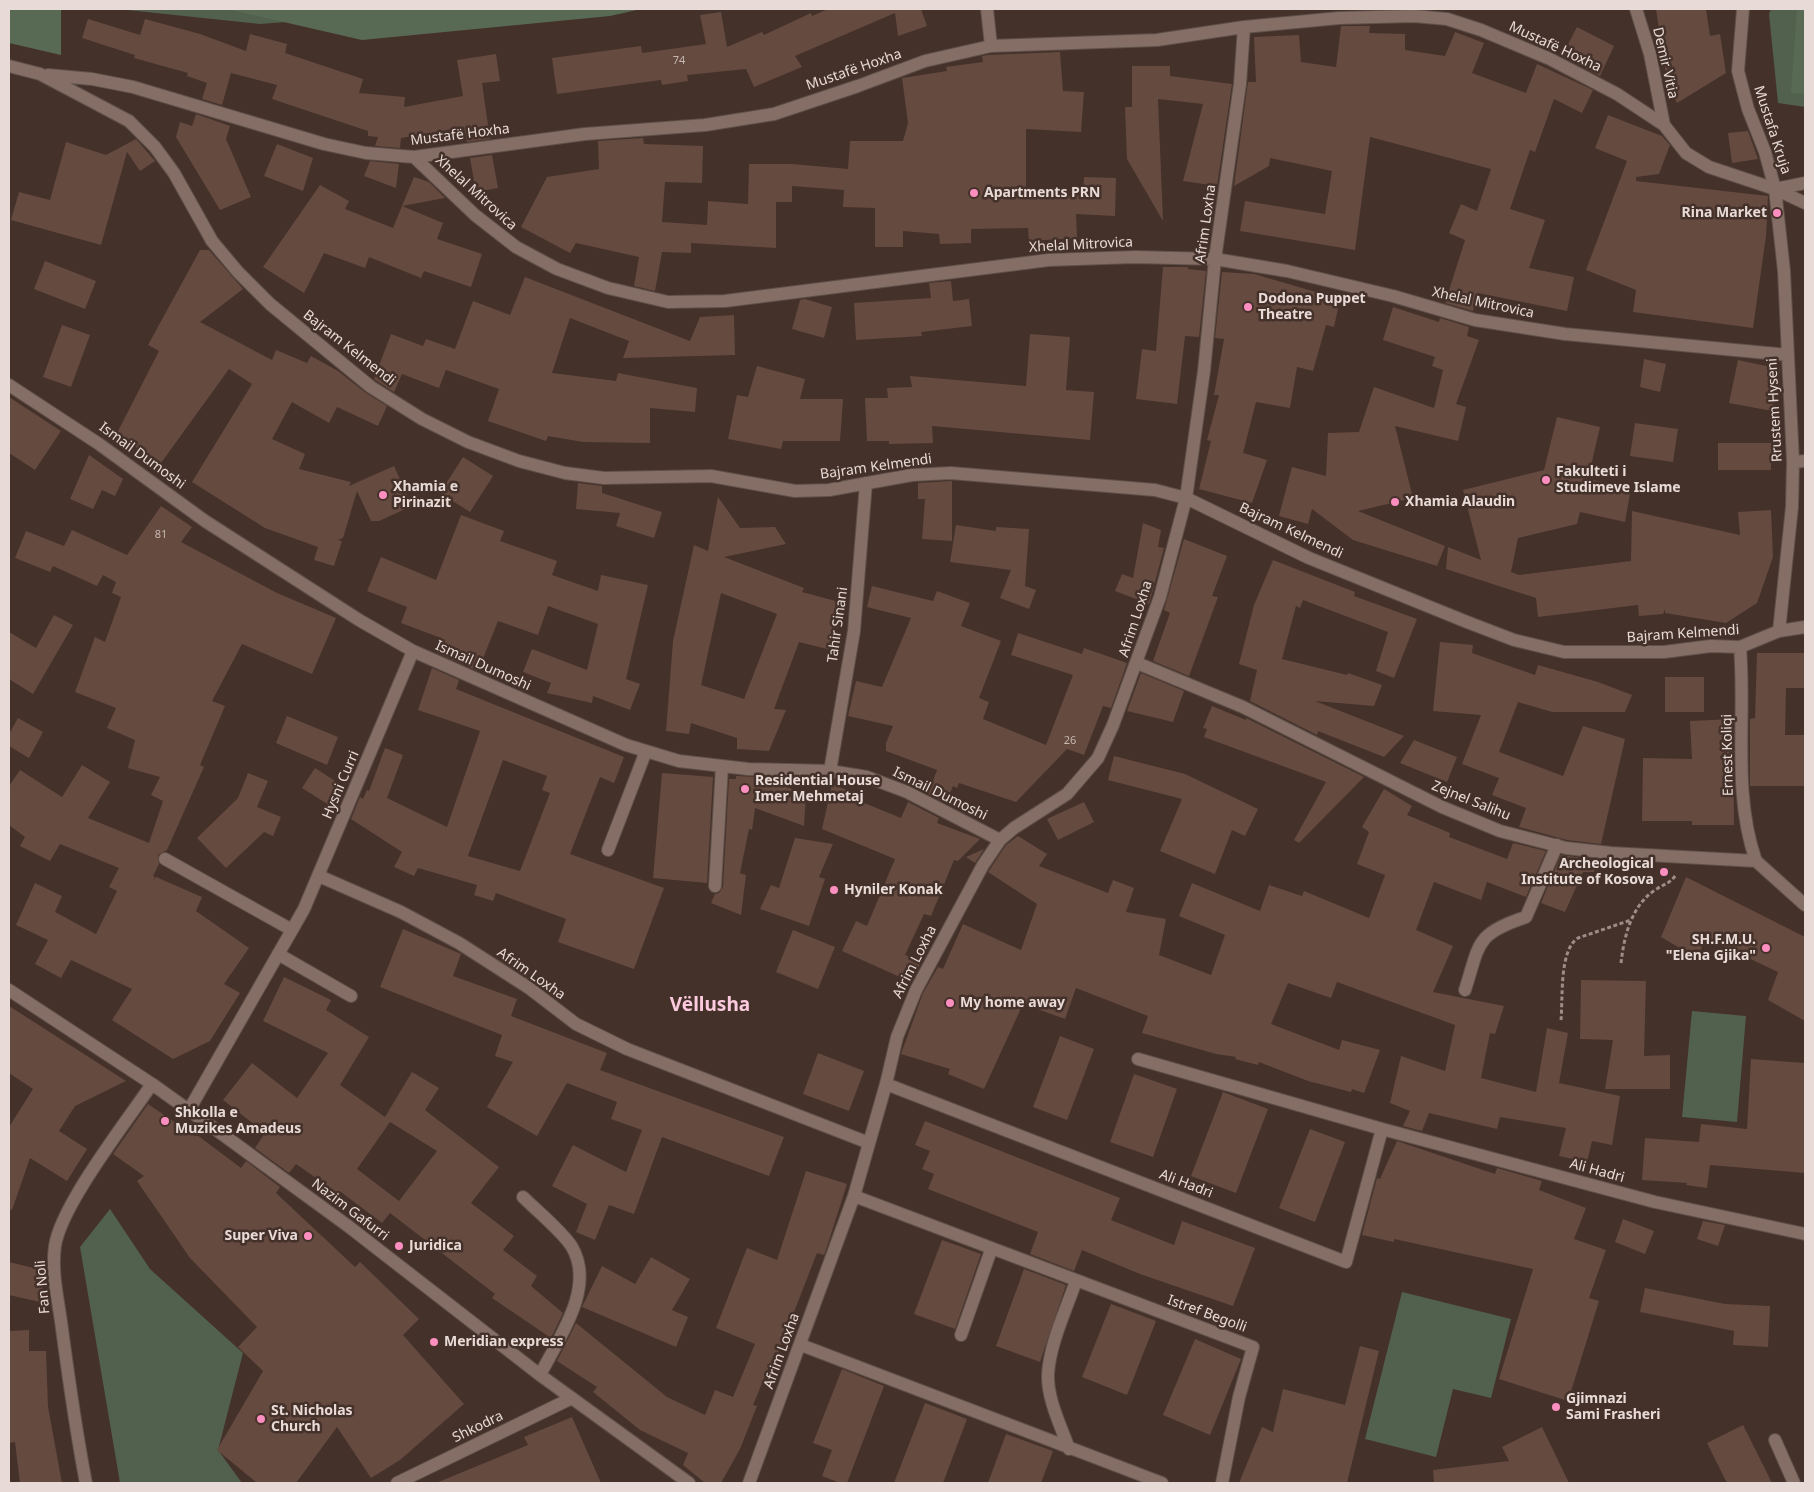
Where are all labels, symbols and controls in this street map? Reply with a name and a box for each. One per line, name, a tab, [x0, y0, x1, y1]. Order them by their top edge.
street label: Mustafë Hoxha	[1506, 18, 1604, 76]
street label: Demir Vitia	[1649, 26, 1681, 100]
street label: Mustafë Hoxha	[804, 46, 904, 94]
house number: 74	[673, 54, 685, 68]
street label: Mustafa Kruja	[1750, 84, 1794, 176]
street label: Mustafë Hoxha	[409, 121, 511, 149]
street label: Xhelal Mitrovica	[432, 152, 520, 234]
street label: Afrim Loxha	[1192, 184, 1220, 264]
place label: Apartments PRN	[984, 185, 1100, 201]
marker: Apartments PRN	[968, 187, 980, 199]
place label: Rina Market	[1682, 205, 1767, 221]
marker: Rina Market	[1771, 207, 1783, 219]
street label: Xhelal Mitrovica	[1029, 234, 1133, 256]
street label: Xhelal Mitrovica	[1430, 284, 1536, 322]
place label: Dodona Puppet Theatre	[1258, 291, 1366, 324]
marker: Dodona Puppet Theatre	[1242, 301, 1254, 313]
street label: Bajram Kelmendi	[299, 307, 399, 389]
street label: Rrustem Hyseni	[1764, 358, 1786, 462]
street label: Ismail Dumoshi	[96, 419, 188, 493]
street label: Bajram Kelmendi	[819, 451, 933, 483]
place label: Fakulteti i Studimeve Islame	[1556, 464, 1681, 497]
marker: Fakulteti i Studimeve Islame	[1540, 474, 1552, 486]
place label: Xhamia e Pirinazit	[393, 479, 458, 512]
marker: Xhamia e Pirinazit	[377, 489, 389, 501]
place label: Xhamia Alaudin	[1405, 494, 1515, 510]
marker: Xhamia Alaudin	[1389, 496, 1401, 508]
street label: Bajram Kelmendi	[1236, 500, 1346, 562]
house number: 81	[155, 528, 167, 542]
street label: Afrim Loxha	[1116, 579, 1156, 659]
street label: Tahir Sinani	[824, 586, 852, 664]
street label: Bajram Kelmendi	[1626, 622, 1740, 646]
street label: Ismail Dumoshi	[433, 637, 533, 695]
street label: Ernest Koliqi	[1719, 714, 1737, 796]
house number: 26	[1064, 734, 1076, 748]
street label: Hysni Curri	[319, 748, 363, 822]
street label: Ismail Dumoshi	[890, 764, 990, 824]
place label: Residential House Imer Mehmetaj	[755, 773, 880, 806]
street label: Zejnel Salihu	[1429, 778, 1513, 824]
marker: Residential House Imer Mehmetaj	[739, 783, 751, 795]
place label: Archeological Institute of Kosova	[1521, 856, 1654, 889]
marker: Archeological Institute of Kosova	[1658, 866, 1670, 878]
place label: Hyniler Konak	[844, 882, 943, 898]
marker: Hyniler Konak	[828, 884, 840, 896]
street label: Afrim Loxha	[890, 923, 940, 1001]
place label: SH.F.M.U. "Elena Gjika"	[1666, 932, 1756, 964]
marker: SH.F.M.U. "Elena Gjika"	[1760, 942, 1772, 954]
street label: Afrim Loxha	[494, 944, 568, 1004]
district label: Vëllusha	[670, 995, 750, 1017]
place label: My home away	[960, 995, 1065, 1011]
marker: My home away	[944, 997, 956, 1009]
place label: Shkolla e Muzikes Amadeus	[175, 1105, 301, 1138]
marker: Shkolla e Muzikes Amadeus	[159, 1115, 171, 1127]
street label: Ali Hadri	[1568, 1156, 1626, 1186]
street label: Ali Hadri	[1157, 1166, 1215, 1202]
street label: Nazim Gafurri	[308, 1176, 392, 1244]
place label: Super Viva	[224, 1228, 298, 1244]
marker: Super Viva	[302, 1230, 314, 1242]
place label: Juridica	[409, 1238, 462, 1254]
marker: Juridica	[393, 1240, 405, 1252]
street label: Fan Noli	[32, 1259, 54, 1315]
street label: Istref Begolli	[1165, 1292, 1249, 1336]
street label: Afrim Loxha	[761, 1311, 803, 1391]
place label: Meridian express	[444, 1334, 564, 1350]
marker: Meridian express	[428, 1336, 440, 1348]
place label: Gjimnazi Sami Frasheri	[1566, 1391, 1661, 1424]
marker: Gjimnazi Sami Frasheri	[1550, 1401, 1562, 1413]
place label: St. Nicholas Church	[271, 1403, 353, 1435]
street label: Shkodra	[450, 1408, 506, 1446]
marker: St. Nicholas Church	[255, 1413, 267, 1425]

